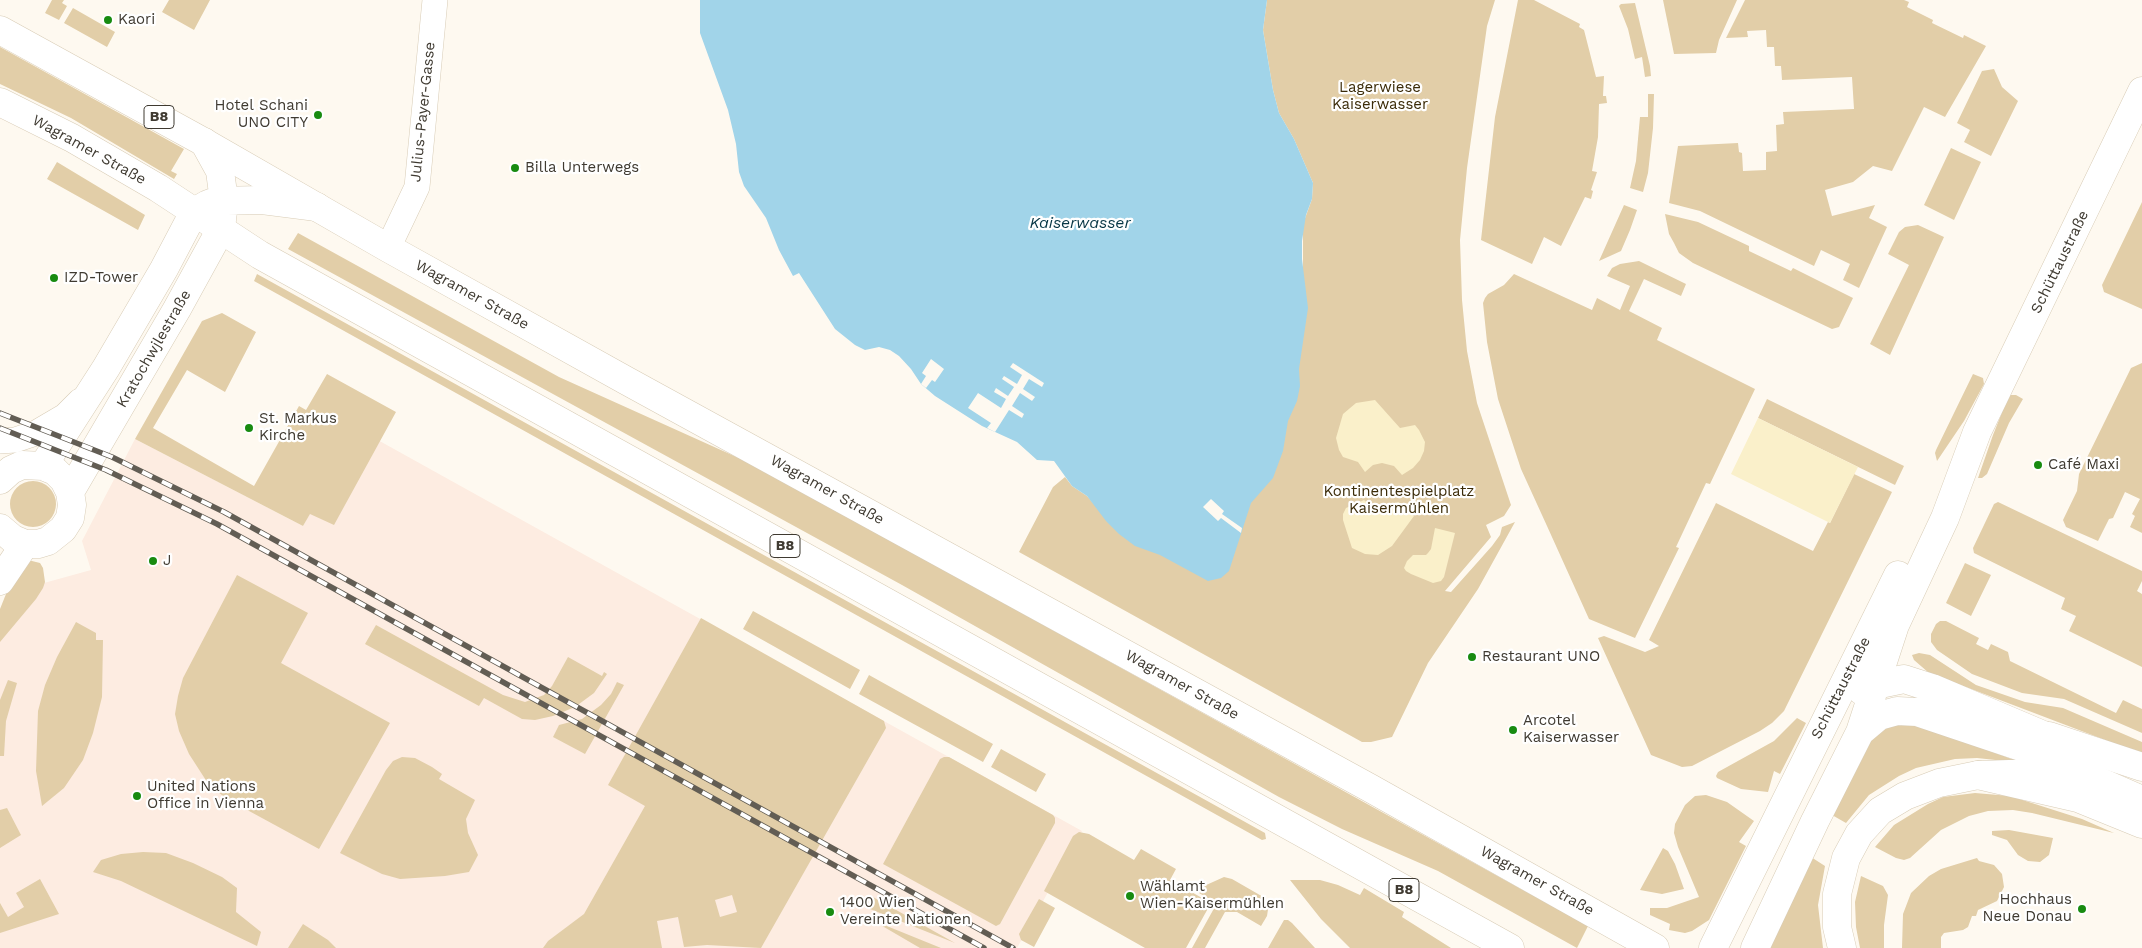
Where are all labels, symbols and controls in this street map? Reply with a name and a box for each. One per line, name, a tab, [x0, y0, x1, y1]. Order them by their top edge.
place label: Kaori	[118, 11, 155, 29]
marker: Kaori	[102, 14, 114, 26]
street label: Julius-Payer-Gasse	[407, 41, 439, 183]
park label: Lagerwiese Kaiserwasser	[1332, 79, 1428, 114]
place label: Hotel Schani UNO CITY	[215, 97, 308, 132]
road number: B8	[144, 105, 174, 128]
marker: Hotel Schani UNO CITY	[312, 109, 324, 121]
street label: Wagramer Straße	[29, 111, 149, 189]
place label: Billa Unterwegs	[525, 159, 639, 177]
marker: Billa Unterwegs	[509, 162, 521, 174]
street label: Schüttaustraße	[2027, 208, 2093, 316]
water label: Kaiserwasser	[1029, 213, 1131, 233]
street label: Wagramer Straße	[412, 256, 532, 334]
place label: IZD-Tower	[64, 269, 138, 287]
marker: IZD-Tower	[48, 272, 60, 284]
street label: Kratochwjlestraße	[113, 287, 195, 411]
place label: St. Markus Kirche	[259, 410, 337, 445]
marker: St. Markus Kirche	[243, 422, 255, 434]
street label: Wagramer Straße	[767, 451, 887, 529]
place label: Café Maxi	[2048, 456, 2119, 474]
marker: Café Maxi	[2032, 459, 2044, 471]
park label: Kontinentespielplatz Kaisermühlen	[1324, 483, 1474, 518]
road number: B8	[770, 534, 800, 558]
place label: J	[163, 552, 171, 570]
marker: J	[147, 555, 159, 567]
street label: Schüttaustraße	[1807, 634, 1875, 742]
street label: Wagramer Straße	[1122, 646, 1242, 724]
place label: Restaurant UNO	[1482, 648, 1600, 666]
marker: Restaurant UNO	[1466, 651, 1478, 663]
place label: Arcotel Kaiserwasser	[1523, 712, 1619, 747]
marker: Arcotel Kaiserwasser	[1507, 724, 1519, 736]
place label: United Nations Office in Vienna	[147, 778, 264, 813]
marker: United Nations Office in Vienna	[131, 790, 143, 802]
street label: Wagramer Straße	[1477, 842, 1597, 920]
place label: Wählamt Wien-Kaisermühlen	[1140, 878, 1284, 913]
road number: B8	[1389, 878, 1419, 902]
marker: Wählamt Wien-Kaisermühlen	[1124, 890, 1136, 902]
place label: Hochhaus Neue Donau	[1983, 891, 2072, 926]
place label: 1400 Wien Vereinte Nationen	[840, 894, 971, 929]
marker: Hochhaus Neue Donau	[2076, 903, 2088, 915]
marker: 1400 Wien Vereinte Nationen	[824, 906, 836, 918]

